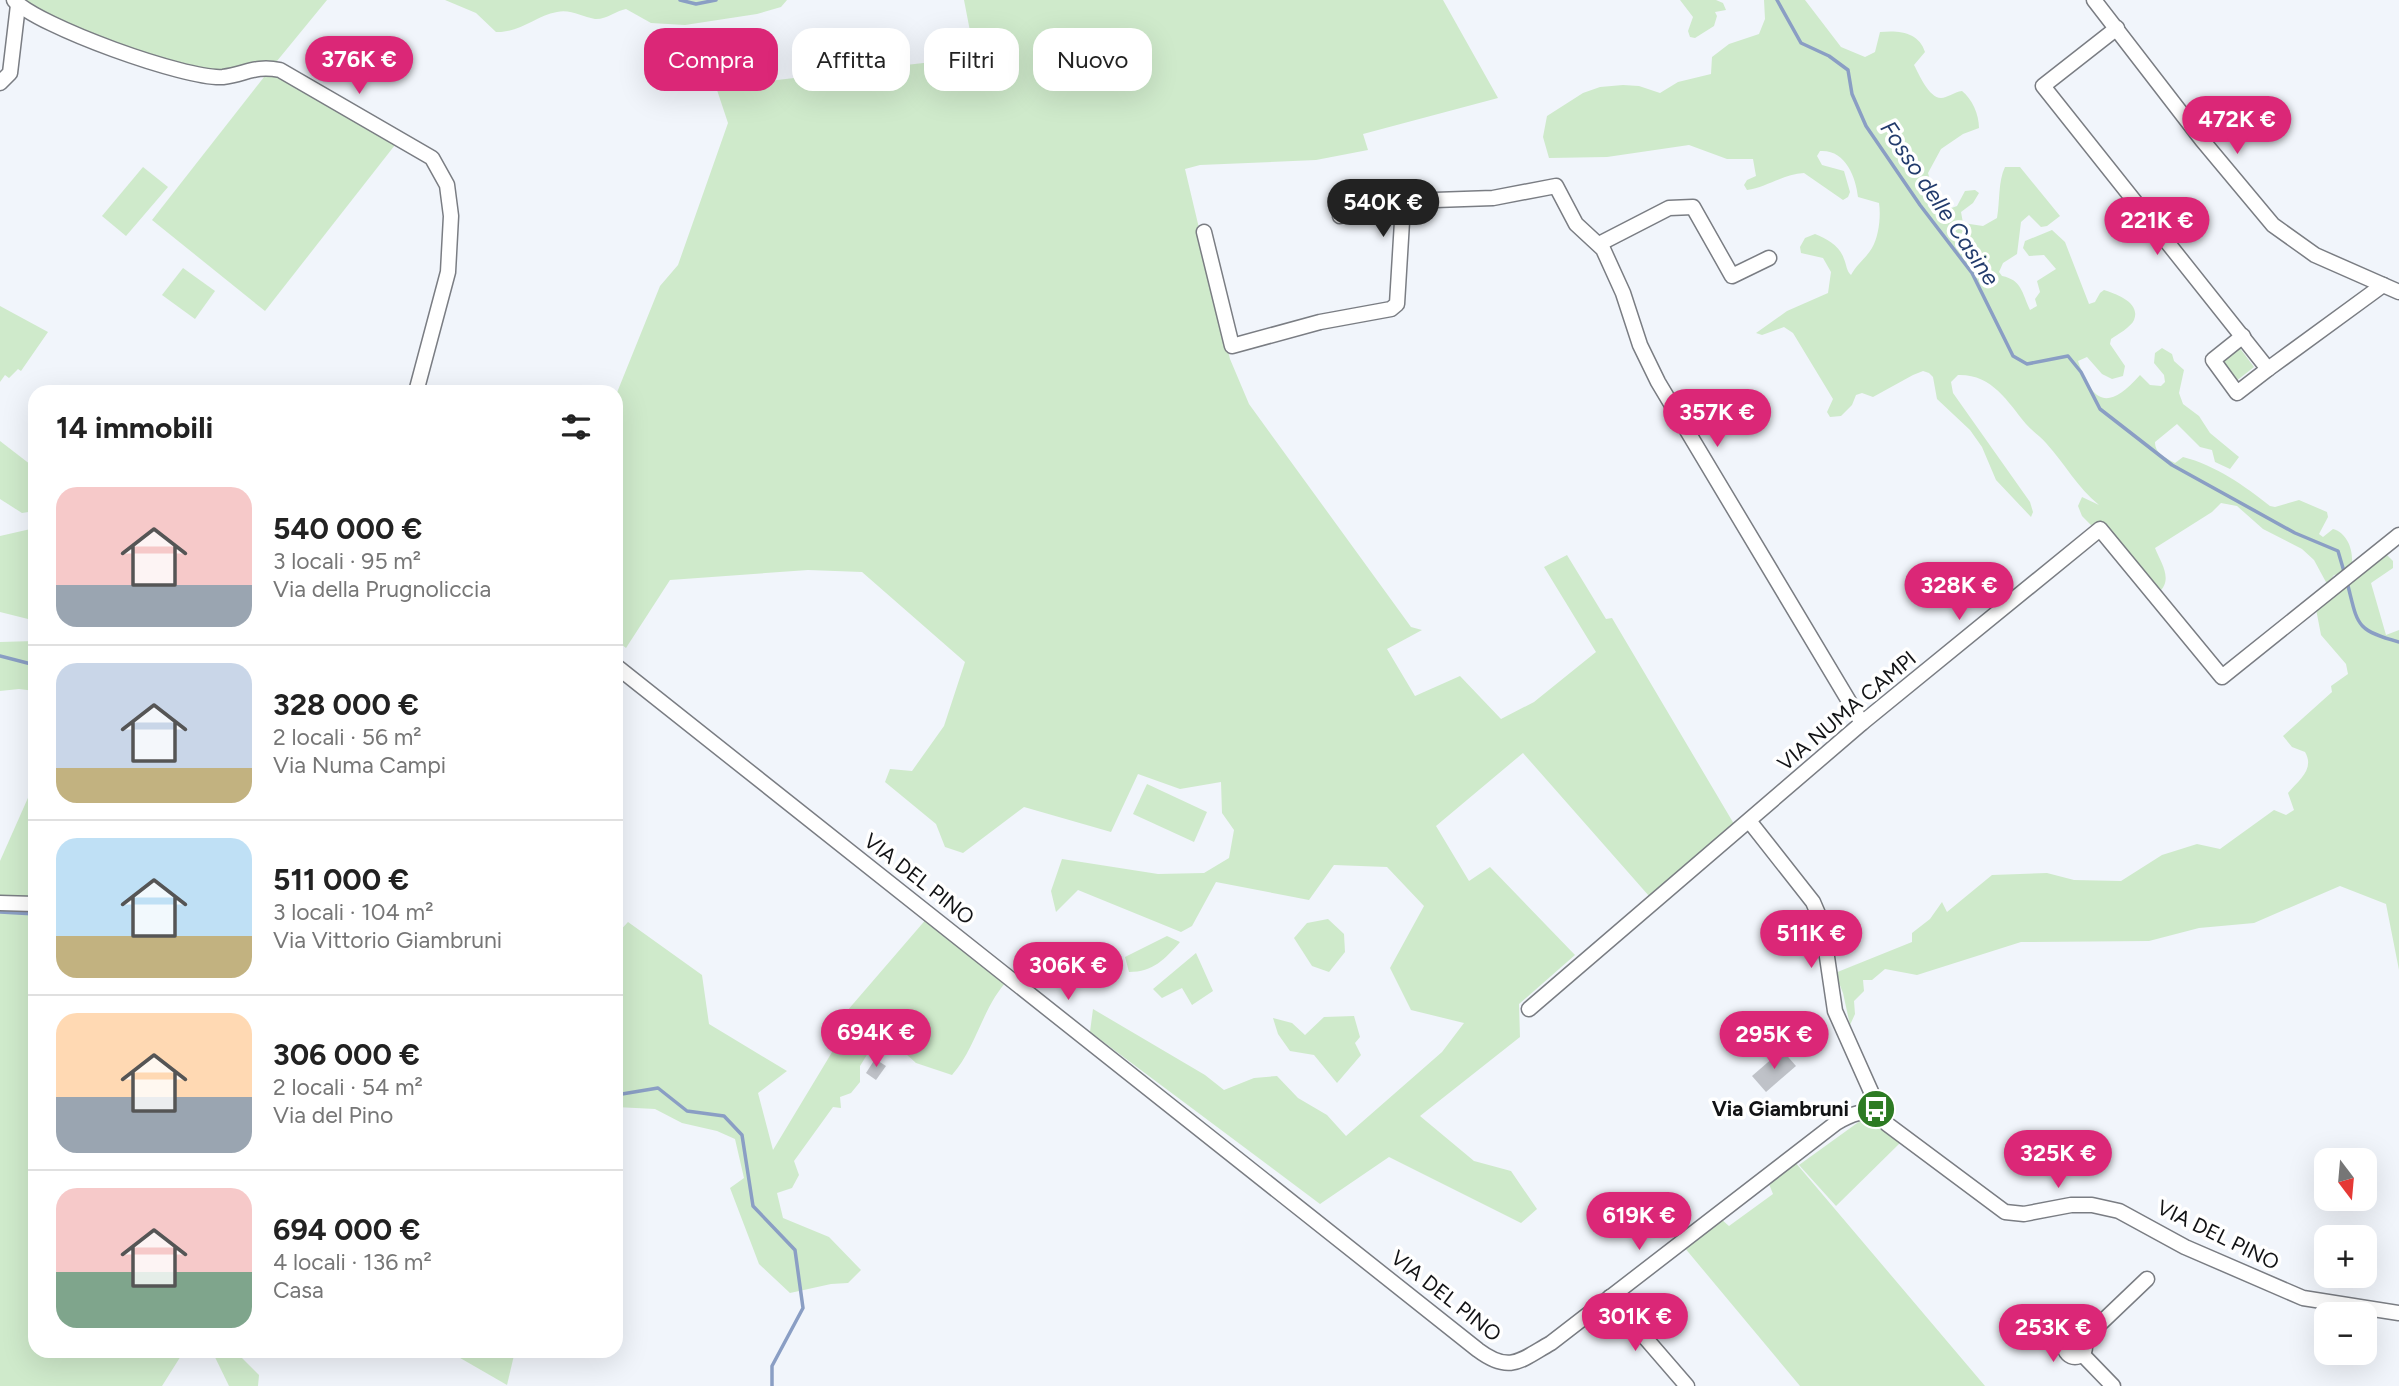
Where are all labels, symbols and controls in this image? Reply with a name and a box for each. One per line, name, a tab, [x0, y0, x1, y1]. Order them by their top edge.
chip: Compra	[644, 28, 778, 91]
chip: Affitta	[792, 28, 910, 91]
chip: Filtri	[924, 28, 1019, 91]
chip: Nuovo	[1033, 28, 1152, 91]
pin: 376K €	[302, 36, 416, 96]
text: 376K €	[321, 45, 397, 73]
pin: 472K €	[2180, 96, 2294, 156]
text: 472K €	[2198, 105, 2276, 133]
water label: Fosso delle Casine	[1875, 115, 2006, 291]
pin: 540K €	[1326, 180, 1440, 239]
text: 540K €	[1343, 188, 1423, 216]
pin: 221K €	[2100, 198, 2214, 257]
text: 221K €	[2120, 206, 2194, 234]
pin: 357K €	[1660, 390, 1774, 449]
text: 357K €	[1679, 398, 1755, 426]
icon: filters	[557, 408, 595, 446]
text: 14 immobili	[56, 409, 213, 446]
text: 540 000 €	[273, 510, 422, 547]
icon: home	[112, 515, 196, 599]
text: 3 locali · 95 m²	[273, 547, 421, 575]
pin: 328K €	[1902, 562, 2016, 622]
text: 328K €	[1921, 571, 1997, 599]
text: Via della Prugnoliccia	[273, 575, 491, 603]
street label: VIA NUMA CAMPI	[1772, 645, 1921, 776]
text: 328 000 €	[273, 686, 419, 723]
icon: home	[112, 691, 196, 775]
text: 2 locali · 56 m²	[273, 723, 422, 751]
text: Via Numa Campi	[273, 751, 446, 779]
street label: VIA DEL PINO	[859, 828, 979, 929]
text: 511 000 €	[273, 861, 409, 898]
icon: home	[112, 866, 196, 950]
text: 3 locali · 104 m²	[273, 898, 433, 926]
pin: 511K €	[1754, 911, 1868, 970]
text: 511K €	[1776, 919, 1846, 947]
text: Via Vittorio Giambruni	[273, 926, 502, 954]
pin: 306K €	[1011, 942, 1125, 1002]
text: 306K €	[1029, 951, 1107, 979]
pin: 694K €	[819, 1010, 933, 1069]
pin: 295K €	[1717, 1012, 1831, 1071]
text: 694K €	[837, 1018, 915, 1046]
text: 295K €	[1736, 1020, 1812, 1048]
text: 306 000 €	[273, 1036, 420, 1073]
icon: home	[112, 1041, 196, 1125]
text: 2 locali · 54 m²	[273, 1073, 423, 1101]
bus stop icon: Via Giambruni	[1855, 1088, 1897, 1130]
place label: Via Giambruni	[1712, 1096, 1849, 1121]
text: Via del Pino	[273, 1101, 393, 1129]
pin: 325K €	[2001, 1130, 2115, 1190]
text: 325K €	[2020, 1139, 2096, 1167]
north arrow	[2314, 1148, 2376, 1211]
map controls	[2314, 1148, 2377, 1365]
pin: 619K €	[1582, 1192, 1696, 1252]
street label: VIA DEL PINO	[2153, 1194, 2283, 1275]
text: 619K €	[1602, 1201, 1676, 1229]
text: 694 000 €	[273, 1211, 420, 1248]
icon: home	[112, 1216, 196, 1300]
button: +	[2314, 1225, 2377, 1288]
street label: VIA DEL PINO	[1386, 1245, 1506, 1346]
text: 4 locali · 136 m²	[273, 1248, 432, 1276]
text: Casa	[273, 1276, 324, 1304]
pin: 301K €	[1578, 1294, 1692, 1353]
text: 301K €	[1598, 1302, 1672, 1330]
button: −	[2314, 1302, 2377, 1365]
pin: 253K €	[1996, 1304, 2110, 1364]
text: 253K €	[2015, 1313, 2091, 1341]

